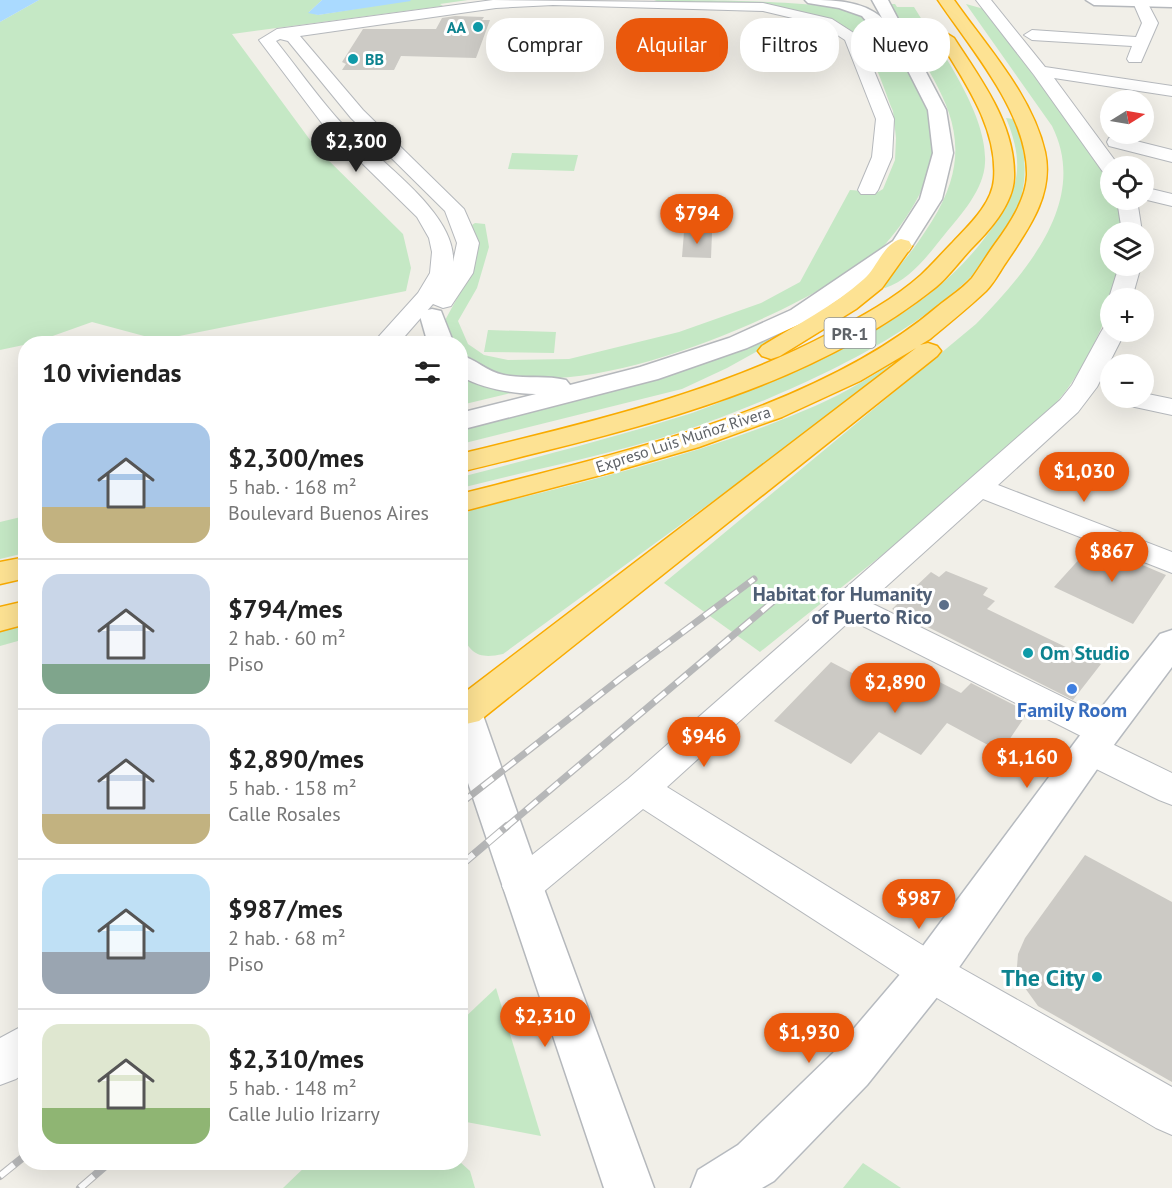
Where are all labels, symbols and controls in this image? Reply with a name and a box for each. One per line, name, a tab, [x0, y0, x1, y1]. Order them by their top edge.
place label: AA	[447, 17, 466, 37]
chip: Comprar	[486, 18, 604, 72]
chip: Alquilar	[616, 18, 728, 72]
chip: Filtros	[740, 18, 839, 72]
chip: Nuevo	[851, 18, 950, 72]
marker: AA	[471, 20, 485, 34]
place label: BB	[365, 49, 384, 69]
marker: BB	[346, 52, 360, 66]
north arrow	[1100, 90, 1154, 144]
map controls	[1100, 90, 1154, 408]
pin: $2,300	[307, 122, 405, 173]
text: $2,300	[325, 128, 387, 154]
button: locate	[1100, 156, 1154, 210]
pin: $794	[661, 194, 733, 245]
text: $794	[674, 200, 720, 226]
button: layers	[1100, 222, 1154, 276]
button: +	[1100, 288, 1154, 342]
road number: PR-1	[824, 318, 876, 348]
button: −	[1100, 354, 1154, 408]
text: 10 viviendas	[42, 356, 182, 389]
icon: filters	[411, 356, 444, 389]
street label: Expreso Luis Muñoz Rivera	[593, 401, 773, 477]
text: $2,300/mes	[228, 441, 364, 474]
icon: home	[90, 447, 162, 519]
pin: $1,030	[1035, 452, 1133, 503]
text: $1,030	[1053, 458, 1115, 484]
text: 5 hab. · 168 m²	[228, 474, 357, 500]
text: Boulevard Buenos Aires	[228, 500, 429, 526]
pin: $867	[1076, 532, 1148, 583]
text: $867	[1089, 538, 1135, 564]
place label: Habitat for Humanity of Puerto Rico	[753, 581, 932, 630]
text: $794/mes	[228, 592, 343, 625]
icon: home	[90, 598, 162, 670]
marker: Habitat for Humanity of Puerto Rico	[937, 598, 951, 612]
text: 2 hab. · 60 m²	[228, 625, 346, 651]
place label: Om Studio	[1040, 640, 1130, 666]
marker: Om Studio	[1021, 646, 1035, 660]
text: Piso	[228, 651, 264, 677]
pin: $2,890	[846, 663, 944, 714]
text: $2,890	[864, 669, 926, 695]
marker: Family Room	[1065, 682, 1079, 696]
place label: Family Room	[1017, 697, 1127, 723]
pin: $946	[668, 717, 740, 768]
text: $946	[681, 723, 727, 749]
pin: $1,160	[978, 738, 1076, 789]
text: $2,890/mes	[228, 742, 364, 775]
text: $1,160	[996, 744, 1058, 770]
icon: home	[90, 748, 162, 820]
text: 5 hab. · 158 m²	[228, 775, 357, 801]
text: Calle Rosales	[228, 801, 341, 827]
pin: $987	[883, 879, 955, 930]
text: $987	[896, 885, 942, 911]
text: $987/mes	[228, 892, 343, 925]
icon: home	[90, 898, 162, 970]
text: 2 hab. · 68 m²	[228, 925, 346, 951]
text: Piso	[228, 951, 264, 977]
place label: The City	[1001, 962, 1086, 993]
marker: The City	[1090, 970, 1104, 984]
pin: $2,310	[496, 997, 594, 1048]
text: $2,310	[514, 1003, 576, 1029]
pin: $1,930	[760, 1013, 858, 1064]
text: $1,930	[778, 1019, 840, 1045]
text: $2,310/mes	[228, 1042, 364, 1075]
icon: home	[90, 1048, 162, 1120]
text: 5 hab. · 148 m²	[228, 1075, 357, 1101]
text: Calle Julio Irizarry	[228, 1101, 380, 1127]

